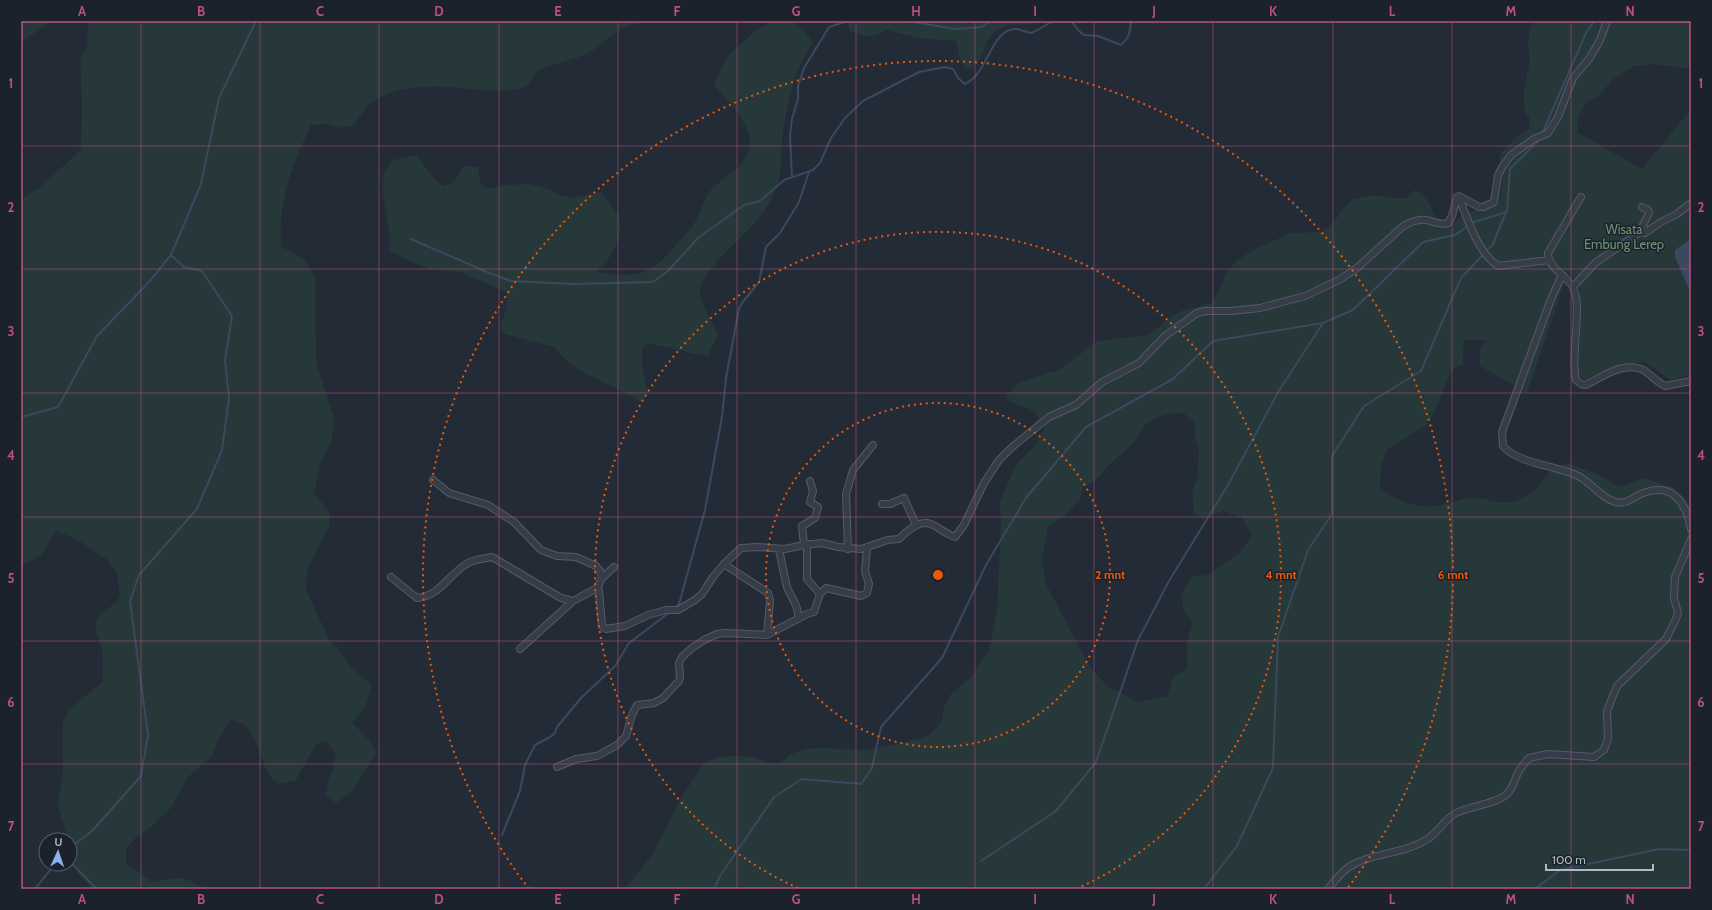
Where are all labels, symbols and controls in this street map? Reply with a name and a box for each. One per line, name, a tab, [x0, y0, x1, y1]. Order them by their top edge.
text: A	[78, 3, 87, 19]
text: B	[197, 3, 205, 19]
text: C	[316, 3, 324, 19]
text: D	[434, 3, 444, 19]
text: E	[554, 3, 562, 19]
text: F	[674, 3, 681, 19]
text: G	[792, 3, 801, 19]
text: H	[911, 3, 921, 19]
text: I	[1033, 3, 1037, 19]
text: J	[1151, 3, 1156, 19]
text: K	[1269, 3, 1278, 19]
text: L	[1389, 3, 1396, 19]
text: M	[1506, 3, 1517, 19]
text: N	[1625, 3, 1635, 19]
text: 1	[9, 75, 13, 91]
text: 1	[1699, 75, 1703, 91]
text: 2	[8, 199, 15, 215]
text: 2	[1698, 199, 1705, 215]
park label: Wisata Embung Lerep	[1584, 221, 1664, 252]
text: 3	[7, 323, 15, 339]
text: 3	[1697, 323, 1705, 339]
text: 4	[7, 447, 15, 463]
text: 4	[1697, 447, 1705, 463]
text: 2 mnt	[1095, 567, 1125, 582]
text: 4 mnt	[1265, 567, 1297, 582]
text: 6 mnt	[1438, 567, 1468, 582]
centre of rings	[931, 568, 945, 582]
text: 5	[8, 570, 15, 586]
text: 5	[1698, 570, 1705, 586]
text: 6	[7, 694, 15, 710]
text: 6	[1697, 694, 1705, 710]
text: 7	[8, 818, 15, 834]
text: 7	[1698, 818, 1705, 834]
north arrow	[38, 832, 78, 872]
text: U	[54, 835, 63, 849]
scale bar	[1546, 846, 1653, 872]
text: 100 m	[1552, 852, 1586, 867]
text: A	[78, 891, 87, 907]
text: B	[197, 891, 205, 907]
text: C	[316, 891, 324, 907]
text: D	[434, 891, 444, 907]
text: E	[554, 891, 562, 907]
text: F	[674, 891, 681, 907]
text: G	[792, 891, 801, 907]
text: H	[911, 891, 921, 907]
text: I	[1033, 891, 1037, 907]
text: J	[1151, 891, 1156, 907]
text: K	[1269, 891, 1278, 907]
text: L	[1389, 891, 1396, 907]
text: M	[1506, 891, 1517, 907]
text: N	[1625, 891, 1635, 907]

